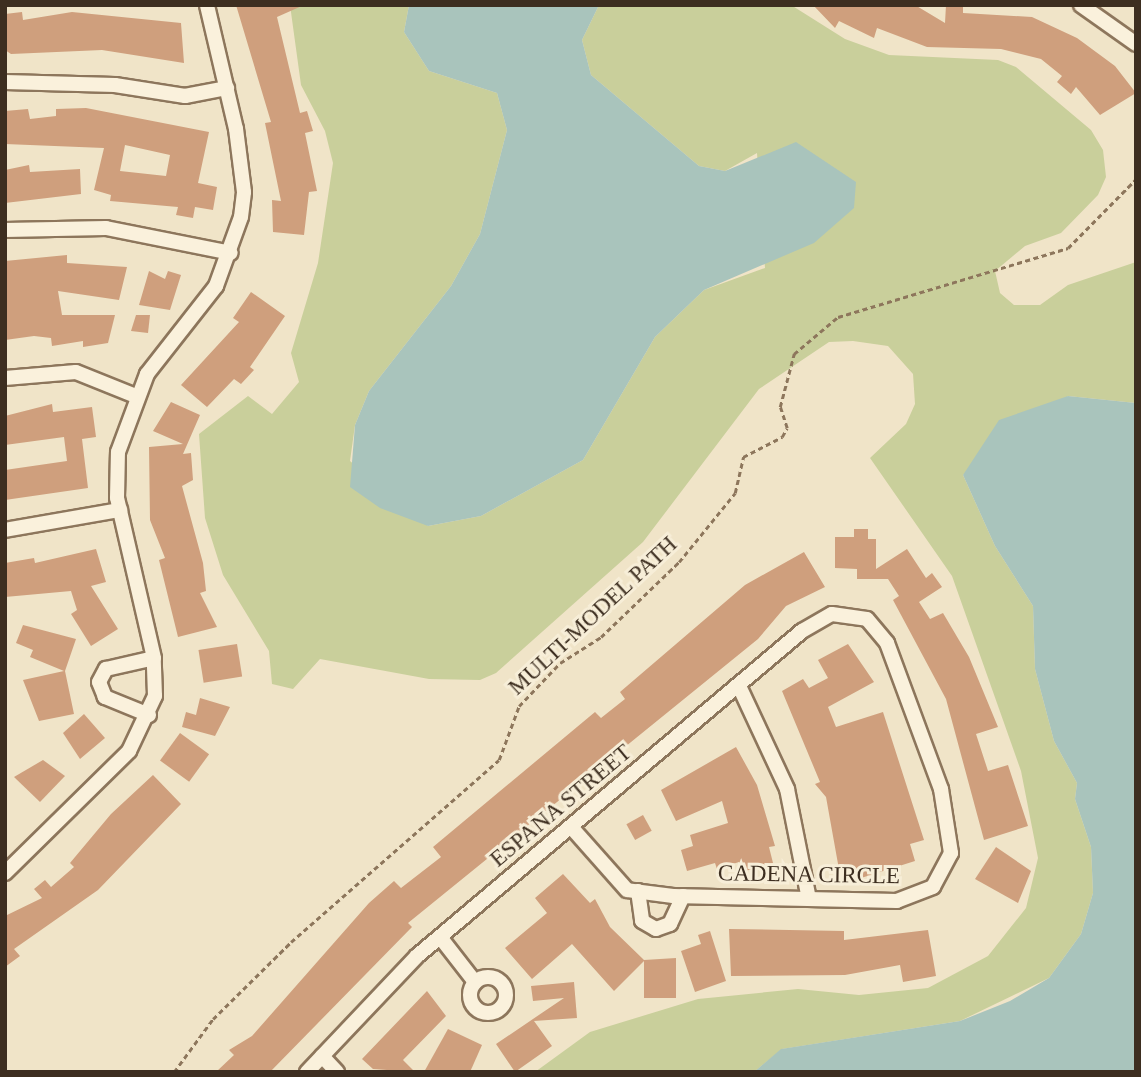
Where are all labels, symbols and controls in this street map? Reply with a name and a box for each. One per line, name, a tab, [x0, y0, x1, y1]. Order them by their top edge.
street label: MULTI-MODEL PATH	[503, 530, 683, 702]
street label: ESPANA STREET	[484, 738, 638, 874]
street label: CADENA CIRCLE	[717, 860, 901, 890]

